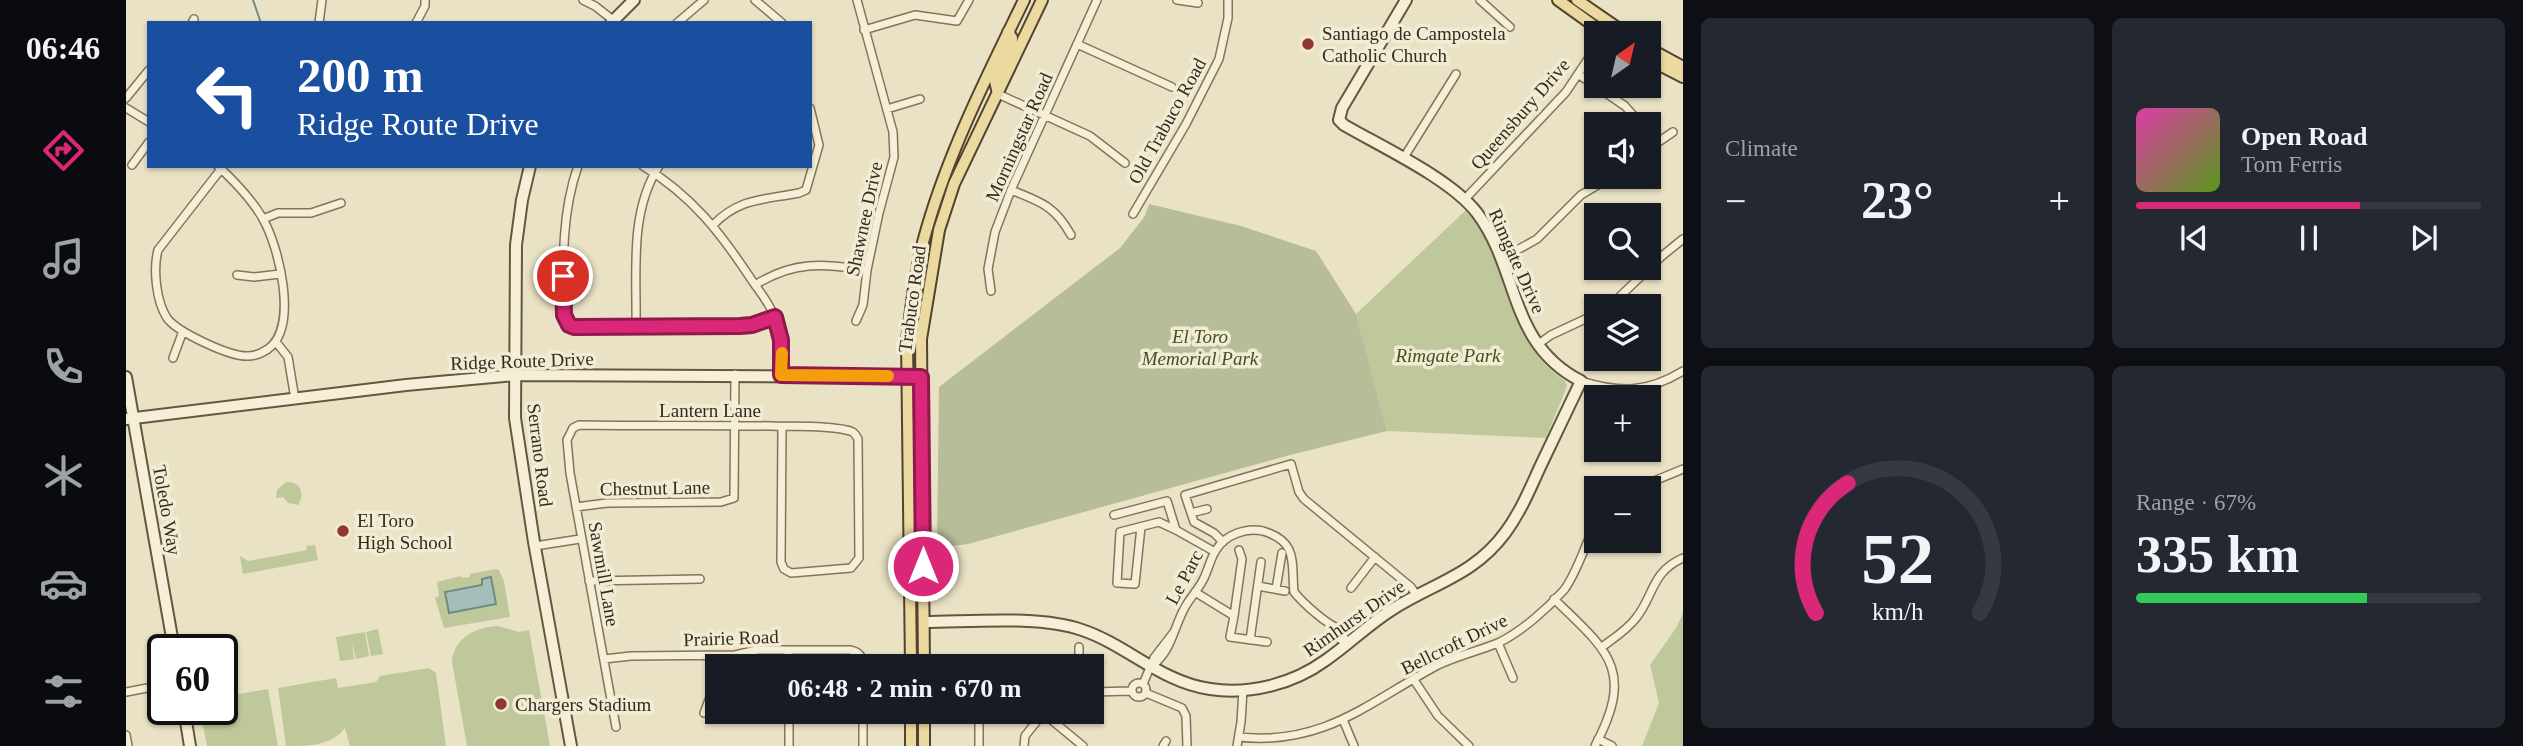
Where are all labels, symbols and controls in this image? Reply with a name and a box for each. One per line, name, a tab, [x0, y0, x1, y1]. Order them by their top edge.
north arrow	[1584, 21, 1661, 98]
map controls	[1584, 21, 1661, 553]
place label: Santiago de Campostela Catholic Church	[1322, 23, 1506, 66]
text: 06:46	[26, 30, 100, 66]
marker: Santiago de Campostela Catholic Church	[1300, 36, 1316, 52]
text: 200 m	[297, 48, 424, 103]
icon: left	[182, 49, 273, 140]
street label: Old Trabuco Road	[1124, 54, 1210, 187]
street label: Queensbury Drive	[1466, 54, 1574, 174]
street label: Morningstar Road	[981, 69, 1057, 205]
text: Ridge Route Drive	[297, 106, 539, 142]
button: sound	[1584, 112, 1661, 189]
text: Open Road	[2241, 122, 2367, 151]
icon: directions	[39, 126, 88, 175]
text: Climate	[1725, 136, 1798, 161]
text: Tom Ferris	[2241, 152, 2342, 177]
street label: Shawnee Drive	[842, 160, 886, 278]
text: 23°	[1861, 172, 1934, 229]
text: −	[1725, 180, 1746, 222]
text: +	[2049, 180, 2070, 222]
button: search	[1584, 203, 1661, 280]
street label: Rimgate Drive	[1485, 205, 1549, 317]
icon: previous	[2175, 219, 2213, 257]
icon: pause	[2290, 219, 2328, 257]
icon: next	[2405, 219, 2443, 257]
icon: music	[39, 234, 88, 283]
street label: Trabuco Road	[894, 244, 930, 354]
pin	[533, 246, 593, 306]
icon: arrive	[544, 257, 582, 295]
button: layers	[1584, 294, 1661, 371]
park label: El Toro Memorial Park	[1141, 326, 1259, 369]
icon: phone	[39, 342, 88, 391]
park label: Rimgate Park	[1394, 345, 1501, 366]
street label: Ridge Route Drive	[450, 348, 594, 374]
button: +	[1584, 385, 1661, 462]
street label: Lantern Lane	[659, 400, 761, 421]
street label: Serrano Road	[523, 402, 557, 508]
icon: climate	[39, 451, 88, 500]
street label: Toledo Way	[149, 463, 185, 557]
button: −	[1584, 476, 1661, 553]
street label: Chestnut Lane	[600, 477, 710, 499]
text: Range · 67%	[2136, 490, 2256, 515]
place label: El Toro High School	[357, 510, 453, 553]
text: 52	[1861, 518, 1934, 599]
street label: Sawmill Lane	[584, 520, 624, 628]
marker: El Toro High School	[335, 523, 351, 539]
text: 335 km	[2136, 526, 2299, 583]
position arrow	[886, 529, 960, 603]
street label: Le Parc	[1161, 546, 1207, 608]
icon: car	[39, 559, 88, 608]
street label: Rimhurst Drive	[1299, 575, 1409, 661]
text: km/h	[1872, 598, 1924, 625]
street label: Bellcroft Drive	[1397, 609, 1511, 679]
street label: Prairie Road	[683, 626, 780, 650]
speed limit sign: 60	[147, 634, 238, 725]
icon: filters	[39, 667, 88, 716]
text: 06:48 · 2 min · 670 m	[788, 674, 1022, 703]
place label: Chargers Stadium	[515, 694, 652, 715]
marker: Chargers Stadium	[493, 696, 509, 712]

